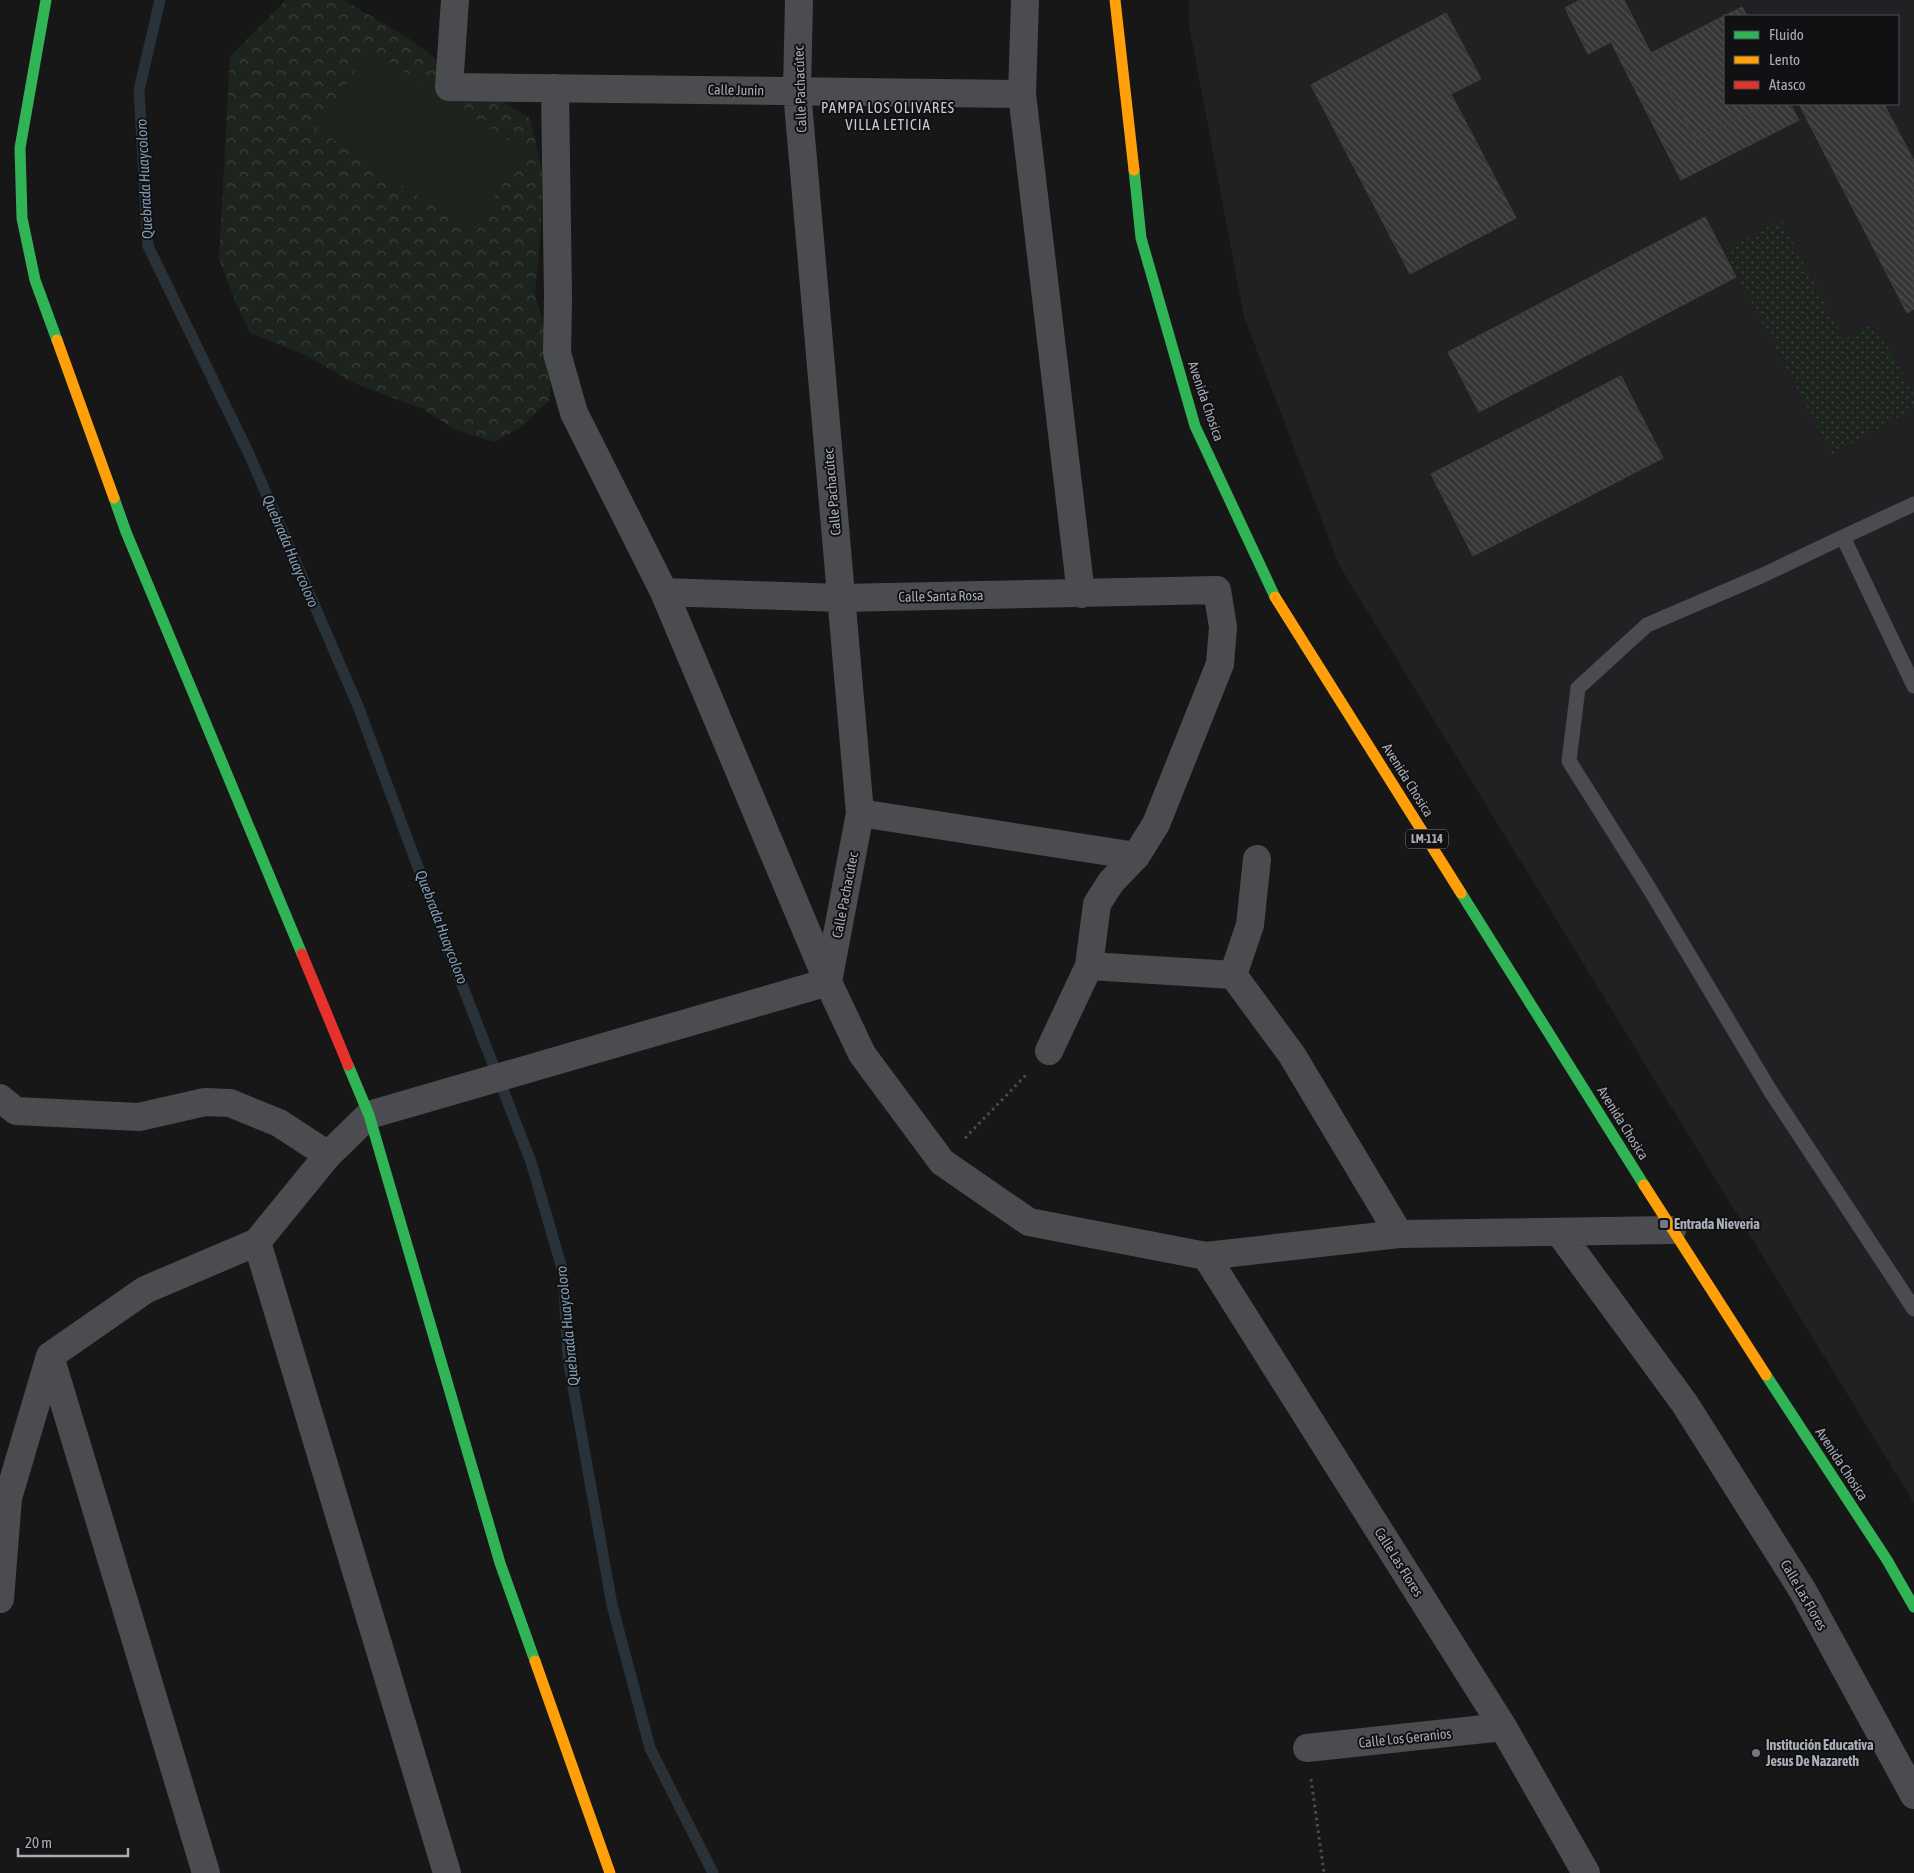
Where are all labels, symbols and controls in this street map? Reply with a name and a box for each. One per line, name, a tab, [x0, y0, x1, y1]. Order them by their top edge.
legend	[1724, 15, 1899, 105]
text: Fluido	[1769, 26, 1804, 43]
street label: Calle Pachacútec	[790, 44, 810, 133]
text: Lento	[1769, 51, 1800, 68]
text: Atasco	[1769, 76, 1806, 93]
street label: Calle Junín	[708, 82, 764, 98]
district label: PAMPA LOS OLIVARES VILLA LETICIA	[821, 99, 955, 133]
water label: Quebrada Huaycoloro	[132, 118, 156, 240]
street label: Avenida Chosica	[1185, 359, 1227, 443]
street label: Calle Pachacútec	[820, 447, 844, 536]
water label: Quebrada Huaycoloro	[260, 492, 322, 610]
street label: Calle Santa Rosa	[898, 587, 984, 605]
street label: Avenida Chosica	[1379, 740, 1437, 820]
road number: LM-114	[1406, 830, 1448, 849]
street label: Calle Pachacútec	[829, 850, 861, 939]
water label: Quebrada Huaycoloro	[412, 868, 472, 986]
street label: Avenida Chosica	[1594, 1083, 1652, 1163]
place label: Entrada Nieveria	[1674, 1216, 1760, 1232]
marker: Entrada Nieveria	[1658, 1218, 1670, 1230]
water label: Quebrada Huaycoloro	[552, 1265, 582, 1387]
street label: Avenida Chosica	[1813, 1425, 1871, 1503]
street label: Calle Las Flores	[1371, 1525, 1427, 1600]
street label: Calle Las Flores	[1777, 1557, 1831, 1633]
street label: Calle Los Geranios	[1358, 1725, 1452, 1751]
place label: Institución Educativa Jesus De Nazareth	[1765, 1737, 1874, 1769]
marker: Institución Educativa Jesus De Nazareth	[1750, 1747, 1762, 1759]
scale bar	[18, 1826, 128, 1858]
text: 20 m	[25, 1834, 52, 1851]

